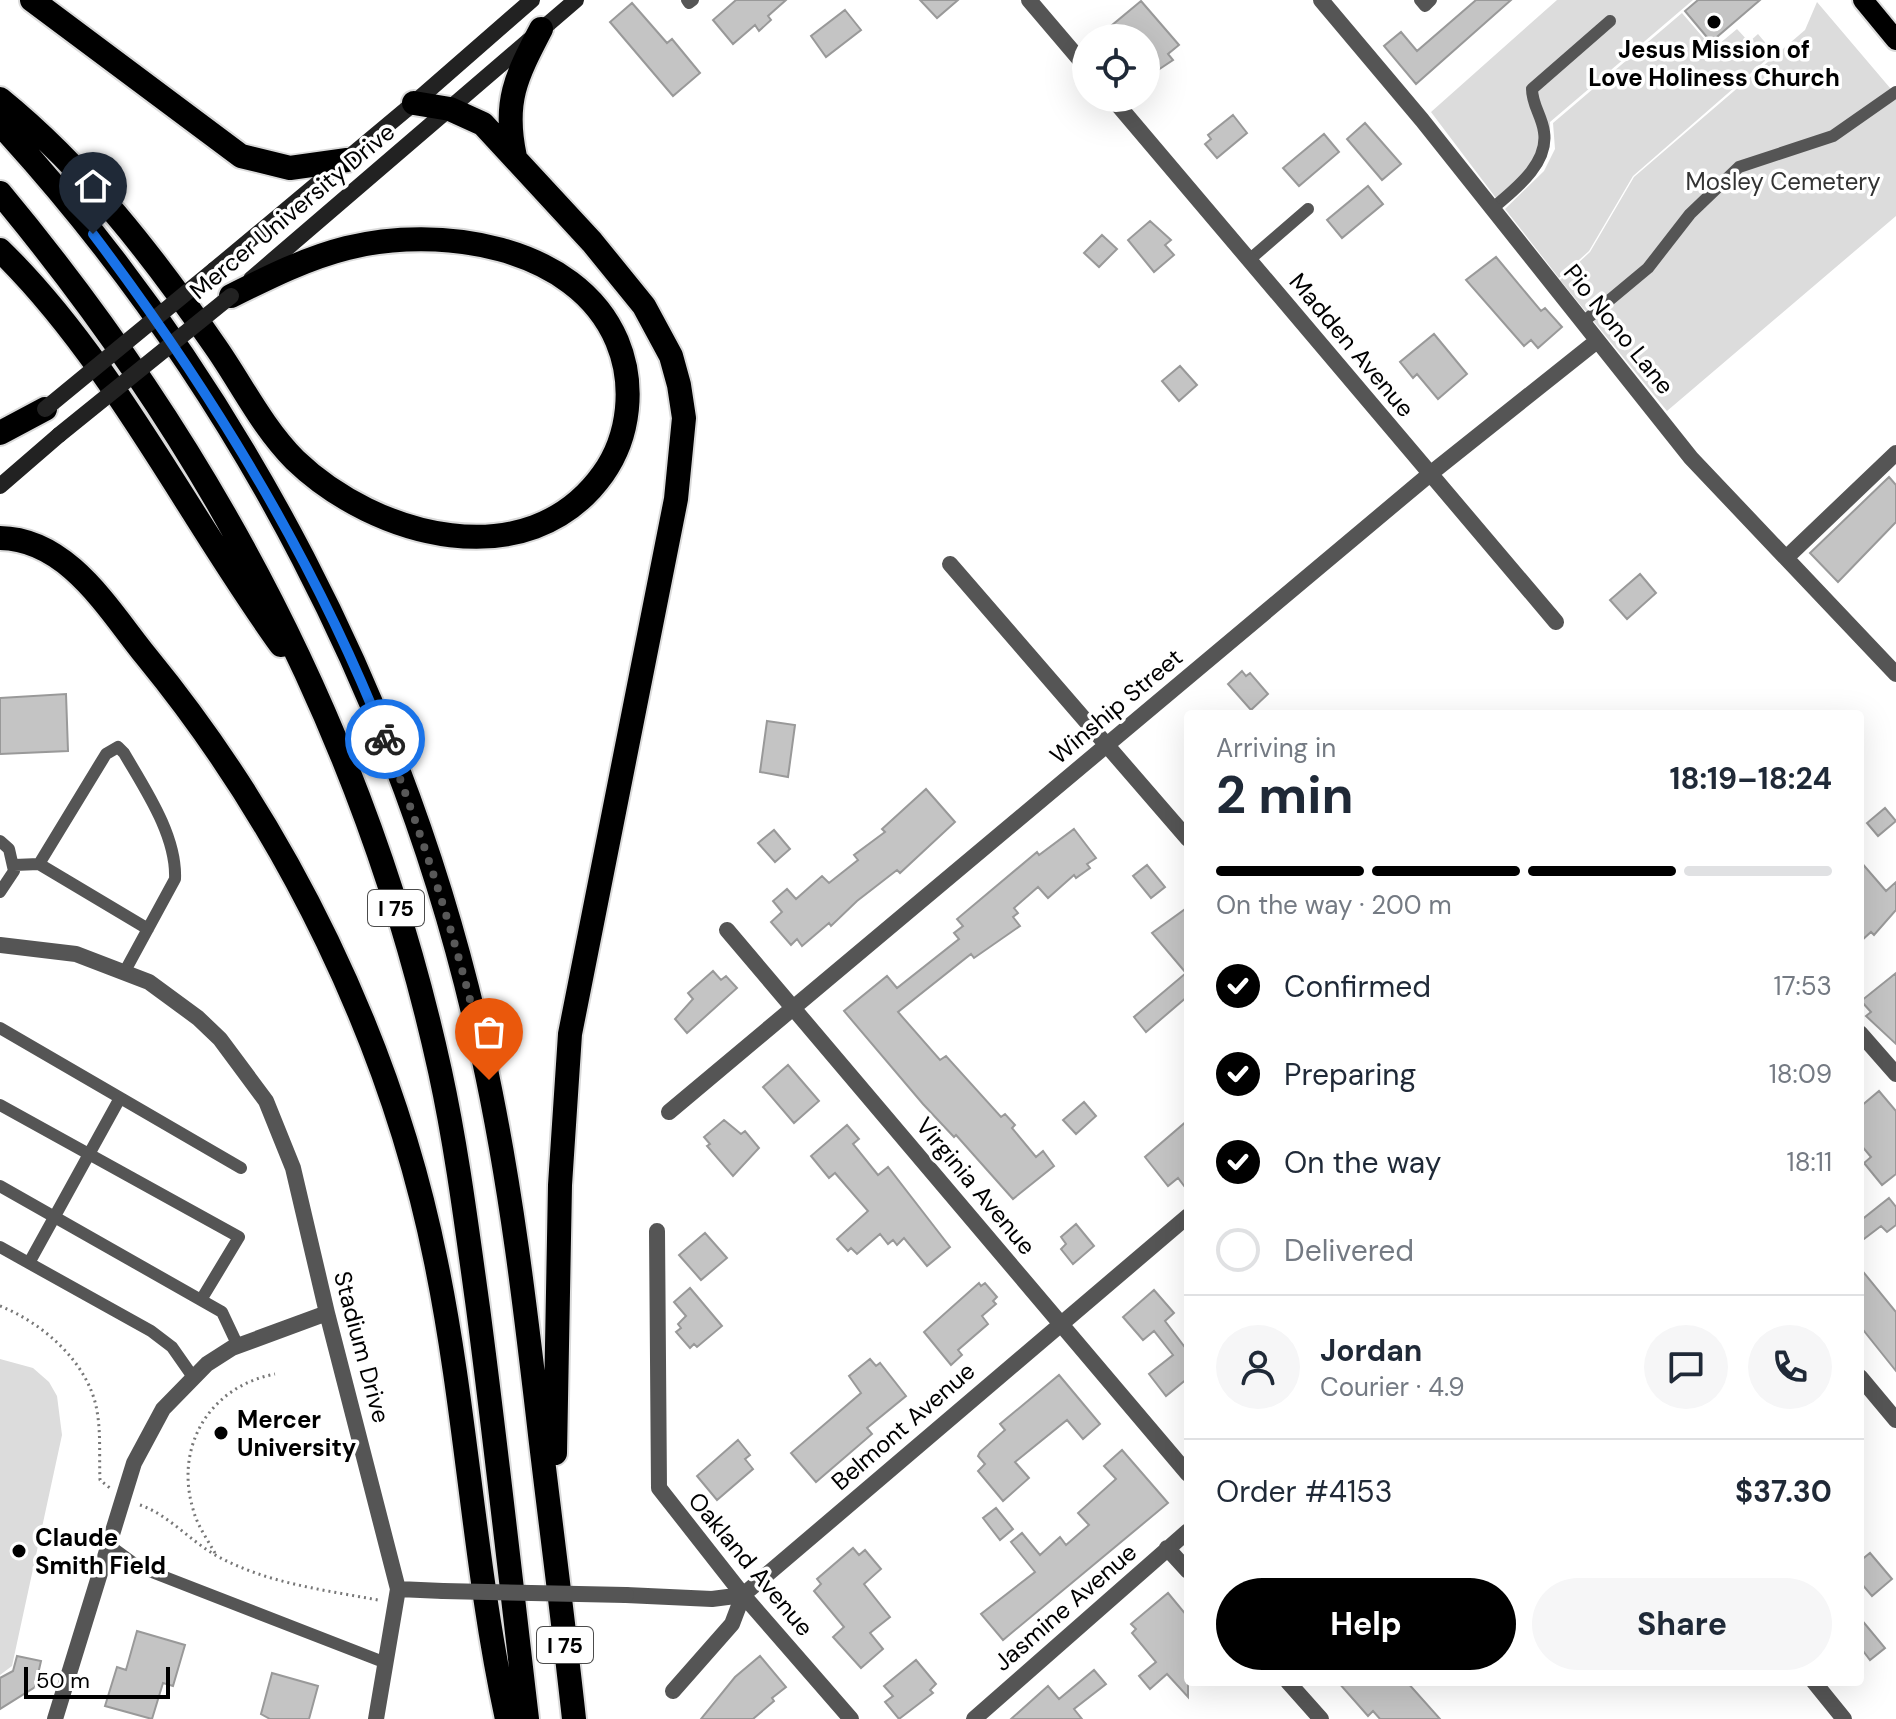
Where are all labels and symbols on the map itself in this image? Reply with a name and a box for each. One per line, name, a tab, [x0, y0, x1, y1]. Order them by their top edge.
marker: Jesus Mission of Love Holiness Church	[1705, 13, 1723, 31]
place label: Jesus Mission of Love Holiness Church	[1588, 34, 1840, 93]
street label: Mercer University Drive	[183, 116, 401, 306]
pin	[59, 152, 127, 234]
park label: Mosley Cemetery	[1685, 166, 1881, 197]
street label: Pio Nono Lane	[1557, 258, 1681, 400]
street label: Madden Avenue	[1283, 267, 1421, 423]
street label: Winship Street	[1043, 641, 1189, 771]
courier	[345, 699, 425, 779]
road number: I 75	[368, 890, 424, 926]
pin	[455, 998, 523, 1080]
street label: Virginia Avenue	[909, 1111, 1043, 1261]
street label: Stadium Drive	[327, 1268, 397, 1426]
street label: Belmont Avenue	[825, 1355, 981, 1497]
place label: Mercer University	[237, 1404, 357, 1463]
marker: Mercer University	[212, 1424, 230, 1442]
street label: Oakland Avenue	[682, 1486, 820, 1642]
place label: Claude Smith Field	[35, 1522, 166, 1581]
street label: Jasmine Avenue	[987, 1536, 1143, 1678]
marker: Claude Smith Field	[10, 1542, 28, 1560]
road number: I 75	[537, 1627, 593, 1663]
scale bar	[24, 1663, 170, 1699]

